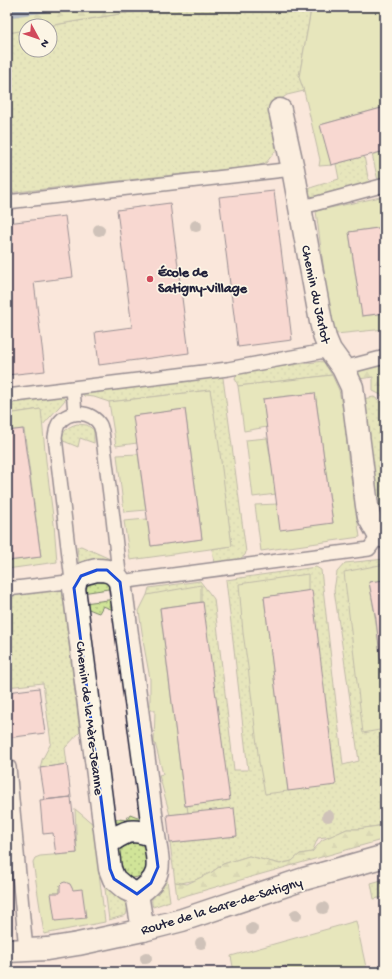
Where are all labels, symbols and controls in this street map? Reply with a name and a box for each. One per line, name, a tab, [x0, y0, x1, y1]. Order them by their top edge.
north arrow	[18, 18, 58, 58]
text: N	[37, 37, 51, 50]
street label: Chemin du Jarlot	[296, 244, 333, 346]
place label: École de Satigny-Village	[158, 265, 248, 298]
marker: École de Satigny-Village	[145, 274, 155, 284]
street label: Chemin de la Mère-Jeanne	[71, 641, 106, 797]
street label: Route de la Gare-de-Satigny	[139, 875, 305, 940]

